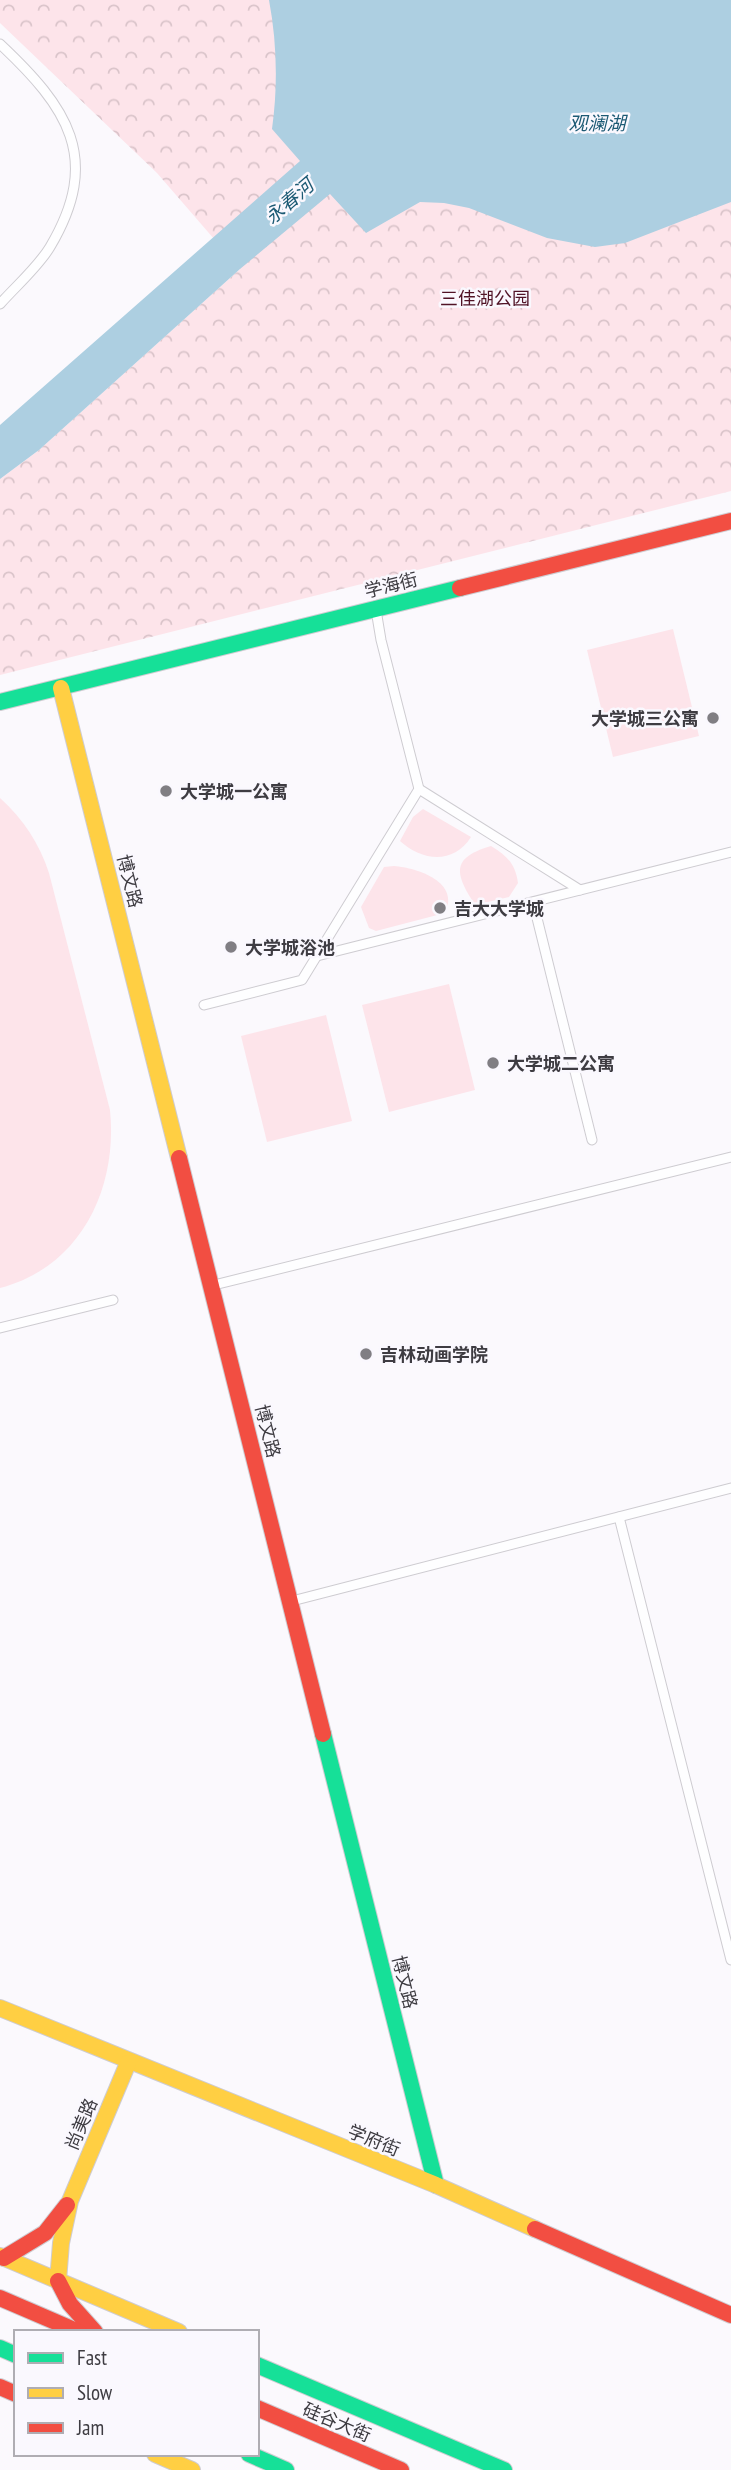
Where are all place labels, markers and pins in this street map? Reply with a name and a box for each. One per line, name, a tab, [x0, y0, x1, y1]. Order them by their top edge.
place label: 大学城三公寓	[591, 707, 699, 730]
marker: 大学城三公寓	[705, 710, 721, 726]
place label: 大学城一公寓	[180, 780, 288, 803]
marker: 大学城一公寓	[158, 783, 174, 799]
place label: 吉大大学城	[454, 897, 544, 920]
marker: 吉大大学城	[432, 900, 448, 916]
place label: 大学城浴池	[245, 936, 335, 959]
marker: 大学城浴池	[223, 939, 239, 955]
place label: 大学城二公寓	[507, 1052, 615, 1075]
marker: 大学城二公寓	[485, 1055, 501, 1071]
place label: 吉林动画学院	[380, 1343, 488, 1366]
marker: 吉林动画学院	[358, 1346, 374, 1362]

